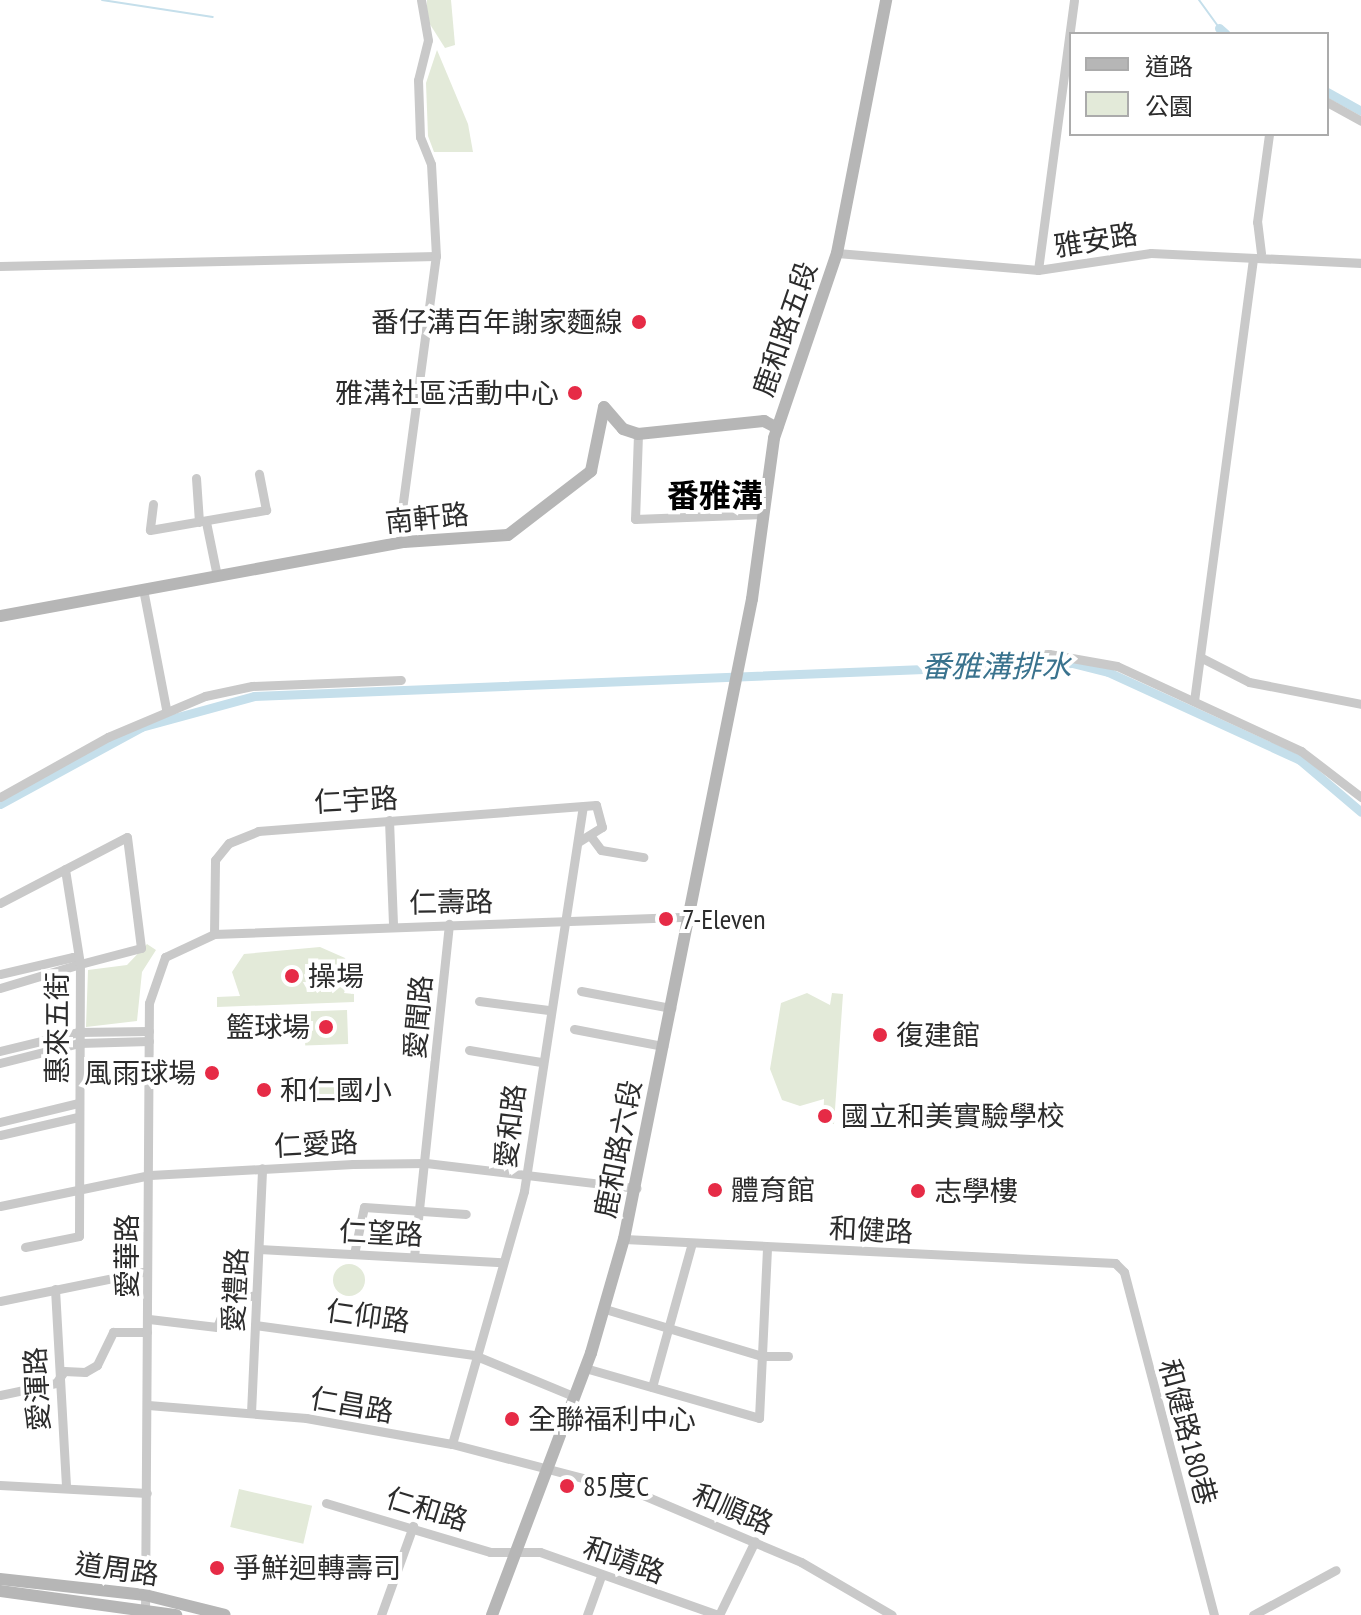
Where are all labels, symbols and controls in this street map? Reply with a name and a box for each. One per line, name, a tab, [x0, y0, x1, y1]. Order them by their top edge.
legend	[1069, 32, 1329, 136]
text: 道路	[1145, 51, 1193, 82]
text: 公園	[1145, 91, 1193, 122]
street label: 雅安路	[1052, 217, 1140, 263]
street label: 鹿和路五段	[746, 257, 824, 401]
place label: 番仔溝百年謝家麵線	[371, 305, 623, 339]
marker: 番仔溝百年謝家麵線	[630, 313, 648, 331]
place label: 雅溝社區活動中心	[335, 376, 559, 410]
marker: 雅溝社區活動中心	[566, 384, 584, 402]
district label: 番雅溝	[667, 476, 763, 514]
street label: 南軒路	[383, 497, 471, 539]
water label: 番雅溝排水	[921, 648, 1071, 684]
street label: 仁宇路	[313, 781, 399, 819]
street label: 仁壽路	[409, 884, 493, 920]
place label: 7-Eleven	[682, 902, 766, 936]
marker: 7-Eleven	[657, 910, 675, 928]
place label: 操場	[308, 959, 364, 993]
marker: 操場	[283, 967, 301, 985]
street label: 惠來五街	[40, 972, 74, 1084]
street label: 愛聞路	[398, 974, 438, 1060]
place label: 籃球場	[226, 1010, 310, 1044]
marker: 籃球場	[317, 1018, 335, 1036]
place label: 復建館	[896, 1018, 980, 1052]
marker: 復建館	[871, 1026, 889, 1044]
place label: 風雨球場	[84, 1056, 196, 1090]
marker: 風雨球場	[203, 1064, 221, 1082]
place label: 和仁國小	[280, 1073, 392, 1107]
street label: 鹿和路六段	[588, 1077, 648, 1221]
marker: 和仁國小	[255, 1081, 273, 1099]
street label: 愛和路	[488, 1082, 532, 1170]
place label: 國立和美實驗學校	[841, 1099, 1065, 1133]
marker: 國立和美實驗學校	[816, 1107, 834, 1125]
street label: 仁愛路	[273, 1125, 359, 1163]
place label: 體育館	[731, 1173, 815, 1207]
place label: 志學樓	[934, 1174, 1018, 1208]
marker: 體育館	[706, 1181, 724, 1199]
marker: 志學樓	[909, 1182, 927, 1200]
street label: 和健路	[828, 1211, 914, 1249]
street label: 愛華路	[110, 1214, 144, 1298]
street label: 仁望路	[338, 1214, 424, 1252]
street label: 愛禮路	[216, 1247, 254, 1333]
street label: 仁仰路	[324, 1294, 412, 1338]
street label: 愛渾路	[18, 1346, 56, 1432]
street label: 和健路180巷	[1152, 1355, 1224, 1509]
street label: 仁昌路	[308, 1381, 396, 1429]
place label: 全聯福利中心	[528, 1402, 696, 1436]
marker: 全聯福利中心	[503, 1410, 521, 1428]
place label: 85度C	[583, 1469, 649, 1503]
marker: 85度C	[558, 1477, 576, 1495]
street label: 和順路	[688, 1477, 778, 1541]
street label: 仁和路	[382, 1481, 472, 1537]
street label: 和靖路	[579, 1530, 669, 1590]
street label: 道周路	[73, 1547, 161, 1591]
place label: 爭鮮迴轉壽司	[233, 1551, 401, 1585]
marker: 爭鮮迴轉壽司	[208, 1559, 226, 1577]

